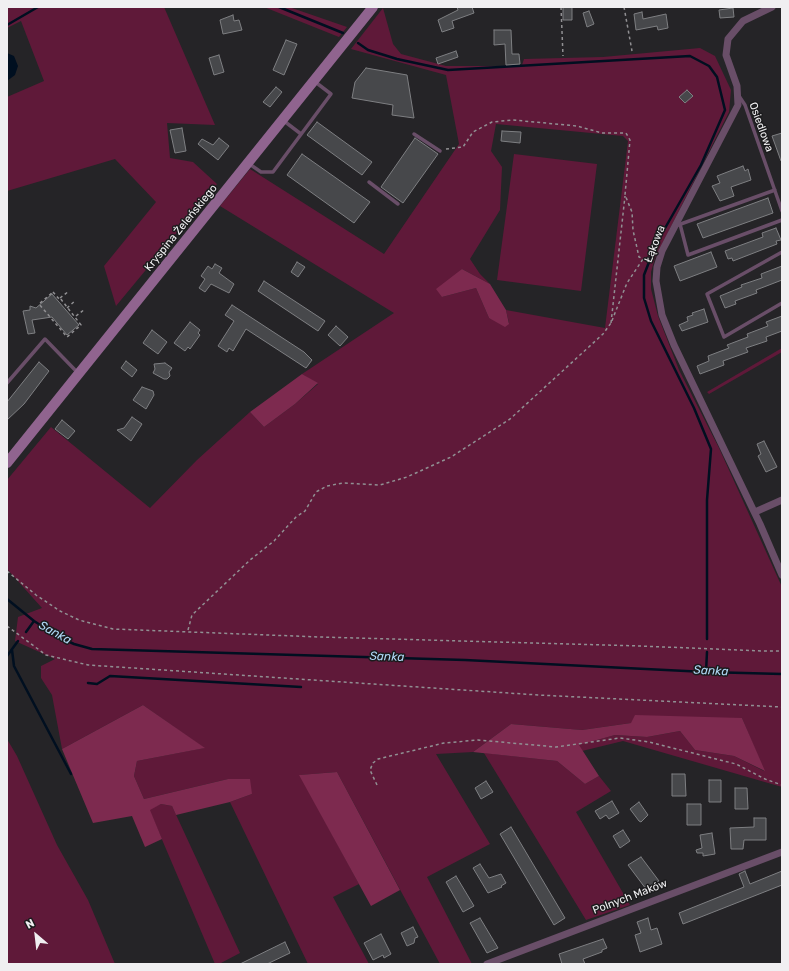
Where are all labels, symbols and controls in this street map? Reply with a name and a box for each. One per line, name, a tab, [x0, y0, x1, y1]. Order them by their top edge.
street label: Osiedlowa	[746, 100, 776, 154]
street label: Kryspina Żeleńskiego	[142, 182, 220, 274]
street label: Łąkowa	[642, 224, 668, 264]
water label: Sanka	[36, 618, 74, 648]
water label: Sanka	[369, 649, 405, 665]
water label: Sanka	[693, 663, 729, 679]
street label: Polnych Maków	[591, 877, 669, 917]
north arrow	[16, 915, 56, 955]
text: N	[24, 916, 37, 932]

